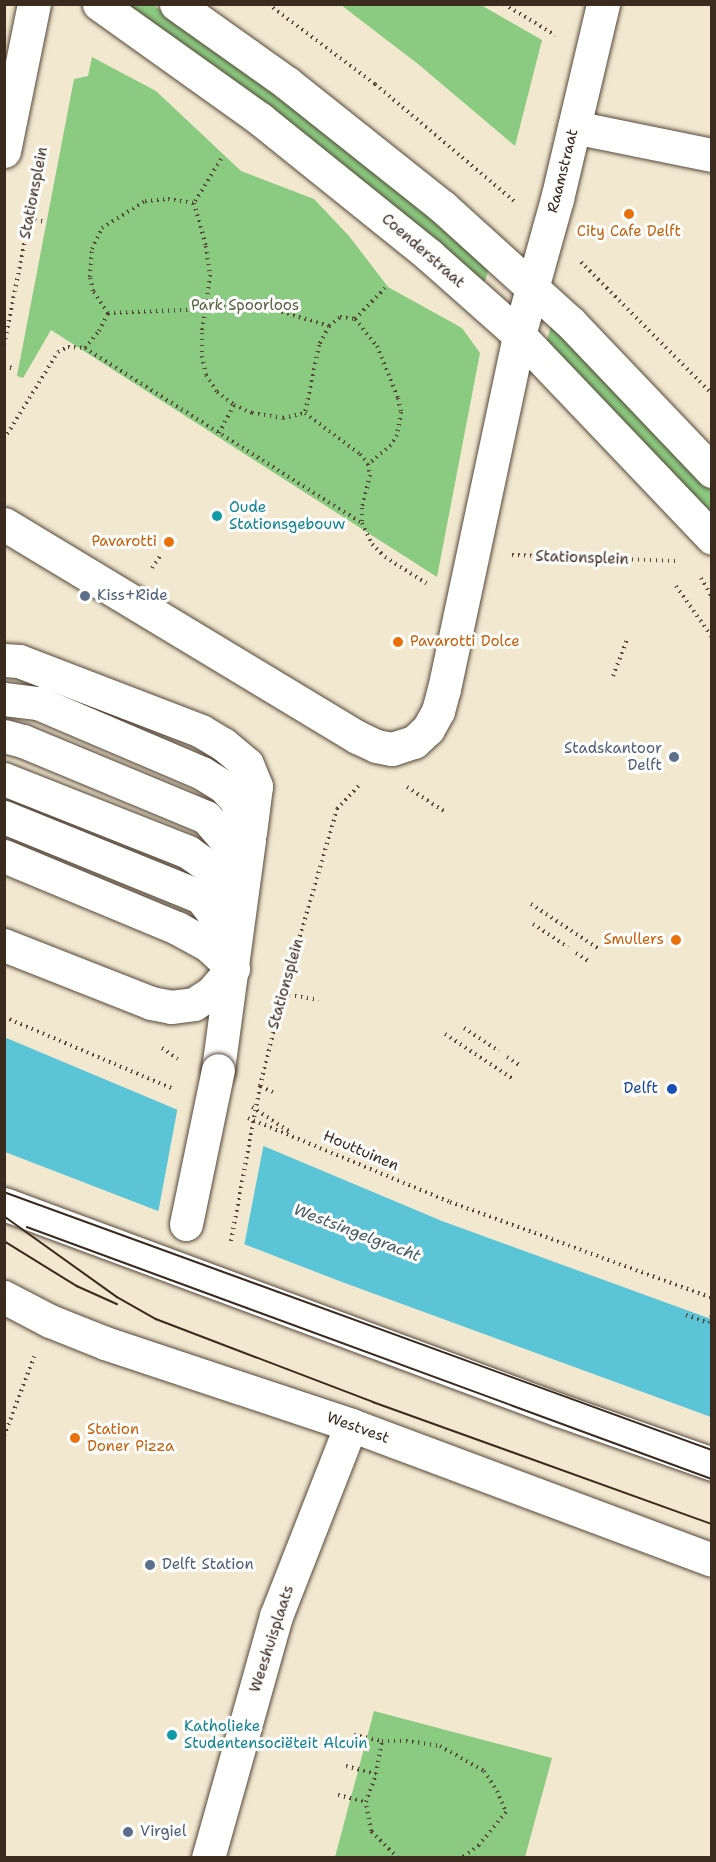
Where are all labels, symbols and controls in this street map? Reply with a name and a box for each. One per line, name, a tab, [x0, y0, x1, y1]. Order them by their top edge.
street label: Raamstraat	[544, 127, 582, 215]
street label: Stationsplein	[16, 145, 52, 241]
marker: City Cafe Delft	[622, 207, 636, 221]
street label: Coenderstraat	[378, 210, 468, 292]
place label: City Cafe Delft	[577, 223, 681, 241]
park label: Park Spoorloos	[191, 297, 299, 315]
place label: Oude Stationsgebouw	[229, 498, 345, 533]
marker: Oude Stationsgebouw	[210, 509, 224, 523]
place label: Pavarotti	[91, 533, 157, 551]
marker: Pavarotti	[162, 535, 176, 549]
street label: Stationsplein	[535, 547, 629, 569]
place label: Kiss+Ride	[97, 587, 168, 605]
marker: Kiss+Ride	[78, 589, 92, 603]
place label: Pavarotti Dolce	[410, 633, 520, 651]
marker: Pavarotti Dolce	[391, 635, 405, 649]
place label: Stadskantoor Delft	[564, 739, 662, 774]
marker: Stadskantoor Delft	[667, 750, 681, 764]
place label: Smullers	[603, 931, 664, 949]
marker: Smullers	[669, 933, 683, 947]
street label: Stationsplein	[264, 937, 308, 1031]
place label: Delft	[624, 1080, 658, 1098]
marker: Delft	[663, 1080, 681, 1098]
street label: Houttuinen	[321, 1127, 401, 1175]
water label: Westsingelgracht	[291, 1200, 423, 1266]
street label: Westvest	[324, 1408, 392, 1448]
place label: Station Doner Pizza	[87, 1420, 174, 1455]
marker: Station Doner Pizza	[68, 1431, 82, 1445]
place label: Delft Station	[162, 1556, 254, 1574]
marker: Delft Station	[143, 1558, 157, 1572]
street label: Weeshuisplaats	[246, 1583, 298, 1695]
place label: Katholieke Studentensociëteit Alcuin	[184, 1717, 367, 1752]
marker: Katholieke Studentensociëteit Alcuin	[165, 1728, 179, 1742]
place label: Virgiel	[140, 1823, 186, 1841]
marker: Virgiel	[121, 1825, 135, 1839]

